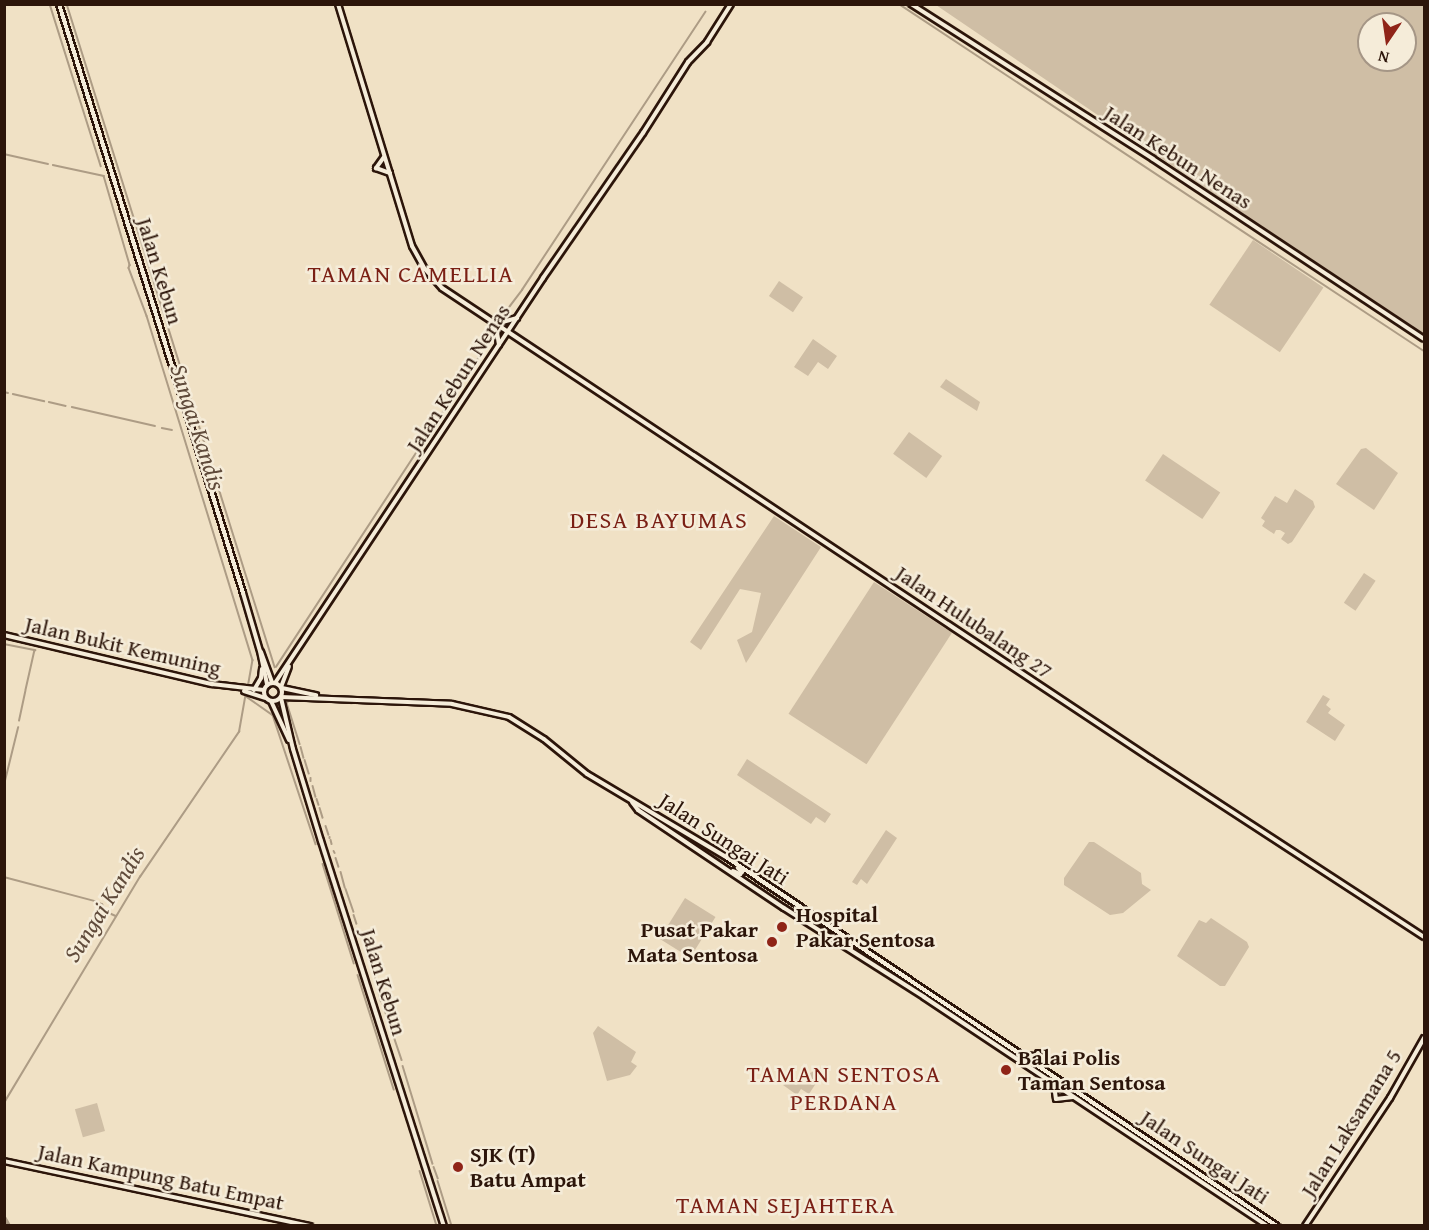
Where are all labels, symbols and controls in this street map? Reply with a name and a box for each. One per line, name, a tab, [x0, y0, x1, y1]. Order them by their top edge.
north arrow	[1357, 12, 1417, 72]
text: N	[1375, 45, 1391, 70]
street label: Jalan Kebun Nenas	[1099, 99, 1257, 215]
street label: Jalan Kebun	[131, 215, 189, 327]
district label: TAMAN CAMELLIA	[308, 260, 514, 288]
street label: Jalan Kebun Nenas	[400, 299, 516, 457]
water label: Sungai Kandis	[164, 360, 232, 494]
district label: DESA BAYUMAS	[570, 506, 748, 534]
street label: Jalan Hulubalang 27	[891, 560, 1057, 684]
street label: Jalan Bukit Kemuning	[22, 611, 224, 681]
street label: Jalan Sungai Jati	[654, 787, 794, 891]
water label: Sungai Kandis	[57, 841, 151, 967]
place label: Hospital Pakar Sentosa	[796, 901, 935, 952]
place label: Pusat Pakar Mata Sentosa	[627, 916, 758, 968]
marker: Hospital Pakar Sentosa	[773, 918, 791, 936]
street label: Jalan Kebun	[355, 926, 413, 1038]
marker: Pusat Pakar Mata Sentosa	[763, 933, 781, 951]
place label: Balai Polis Taman Sentosa	[1018, 1044, 1165, 1096]
street label: Jalan Laksamana 5	[1295, 1044, 1407, 1202]
district label: TAMAN SENTOSA PERDANA	[746, 1060, 942, 1116]
marker: Balai Polis Taman Sentosa	[999, 1063, 1013, 1077]
street label: Jalan Sungai Jati	[1136, 1104, 1274, 1210]
street label: Jalan Kampung Batu Empat	[36, 1138, 286, 1216]
place label: SJK (T) Batu Ampat	[470, 1141, 586, 1192]
marker: SJK (T) Batu Ampat	[451, 1160, 465, 1174]
district label: TAMAN SEJAHTERA	[676, 1191, 896, 1219]

